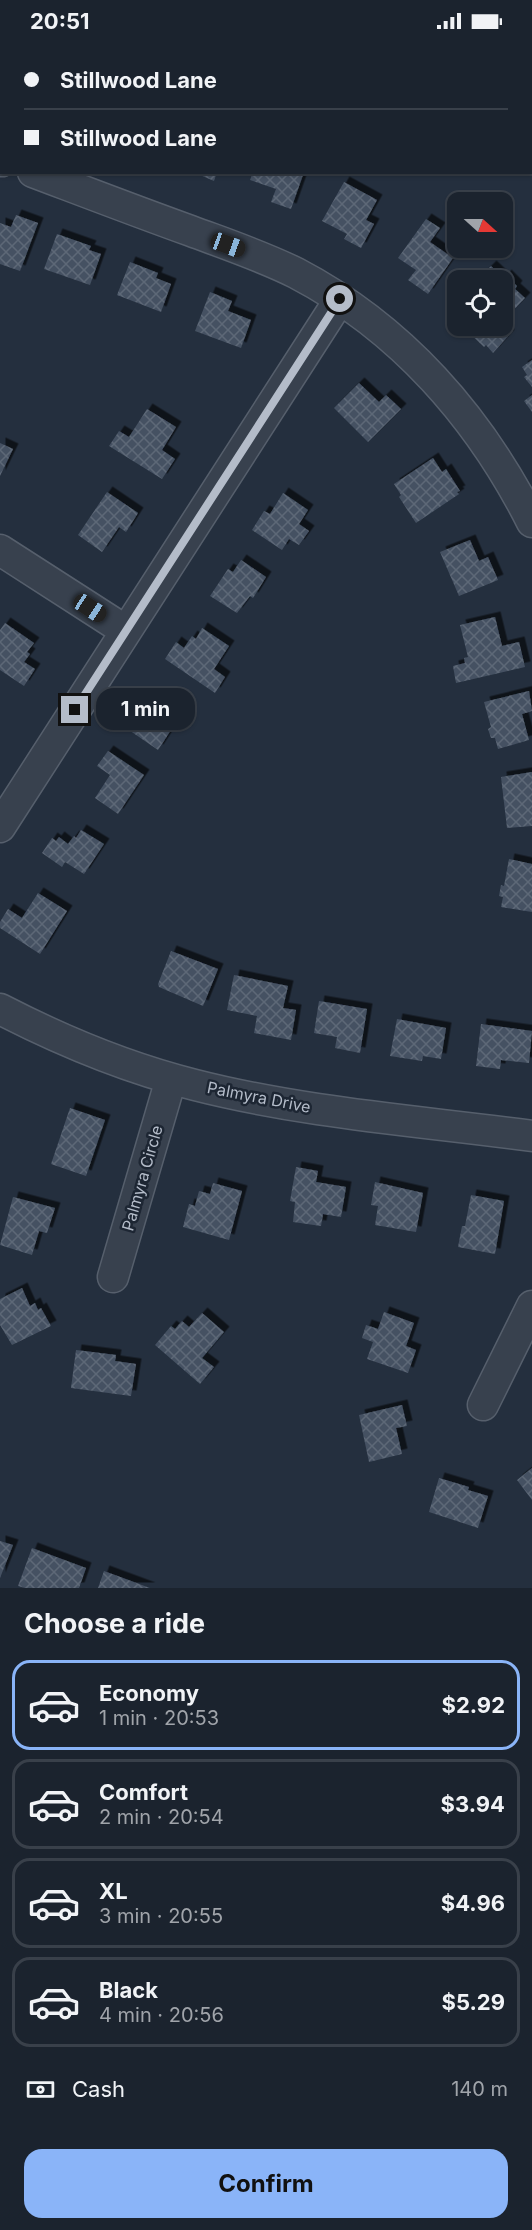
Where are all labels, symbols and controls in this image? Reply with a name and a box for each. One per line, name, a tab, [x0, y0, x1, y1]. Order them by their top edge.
text: 20:51	[30, 8, 90, 34]
text: Stillwood Lane	[60, 67, 217, 93]
text: Stillwood Lane	[60, 125, 217, 151]
north arrow	[447, 192, 513, 258]
map controls	[447, 192, 513, 336]
car	[208, 230, 248, 260]
button: locate	[447, 270, 513, 336]
route start	[326, 285, 353, 312]
car	[70, 591, 110, 625]
callout: 1 min	[96, 689, 195, 731]
route end	[61, 696, 88, 723]
text: 1 min	[121, 697, 170, 721]
street label: Palmyra Drive	[206, 1077, 312, 1117]
street label: Palmyra Circle	[117, 1123, 167, 1233]
text: Choose a ride	[24, 1607, 205, 1640]
icon: car	[27, 1678, 81, 1732]
text: Economy	[99, 1680, 199, 1706]
text: $2.92	[442, 1692, 505, 1718]
text: 1 min · 20:53	[99, 1706, 219, 1730]
icon: car	[27, 1777, 81, 1831]
text: Comfort	[99, 1779, 188, 1805]
text: $3.94	[441, 1791, 505, 1817]
text: 2 min · 20:54	[99, 1805, 224, 1829]
icon: car	[27, 1876, 81, 1930]
text: XL	[99, 1878, 128, 1904]
text: $4.96	[441, 1890, 505, 1916]
text: 3 min · 20:55	[99, 1904, 223, 1928]
icon: car	[27, 1975, 81, 2029]
text: Black	[99, 1977, 158, 2003]
text: $5.29	[442, 1989, 505, 2015]
text: 4 min · 20:56	[99, 2003, 224, 2027]
icon: cash	[24, 2073, 57, 2106]
text: Cash	[72, 2076, 125, 2102]
text: 140 m	[451, 2077, 508, 2101]
button: Confirm	[24, 2149, 508, 2218]

